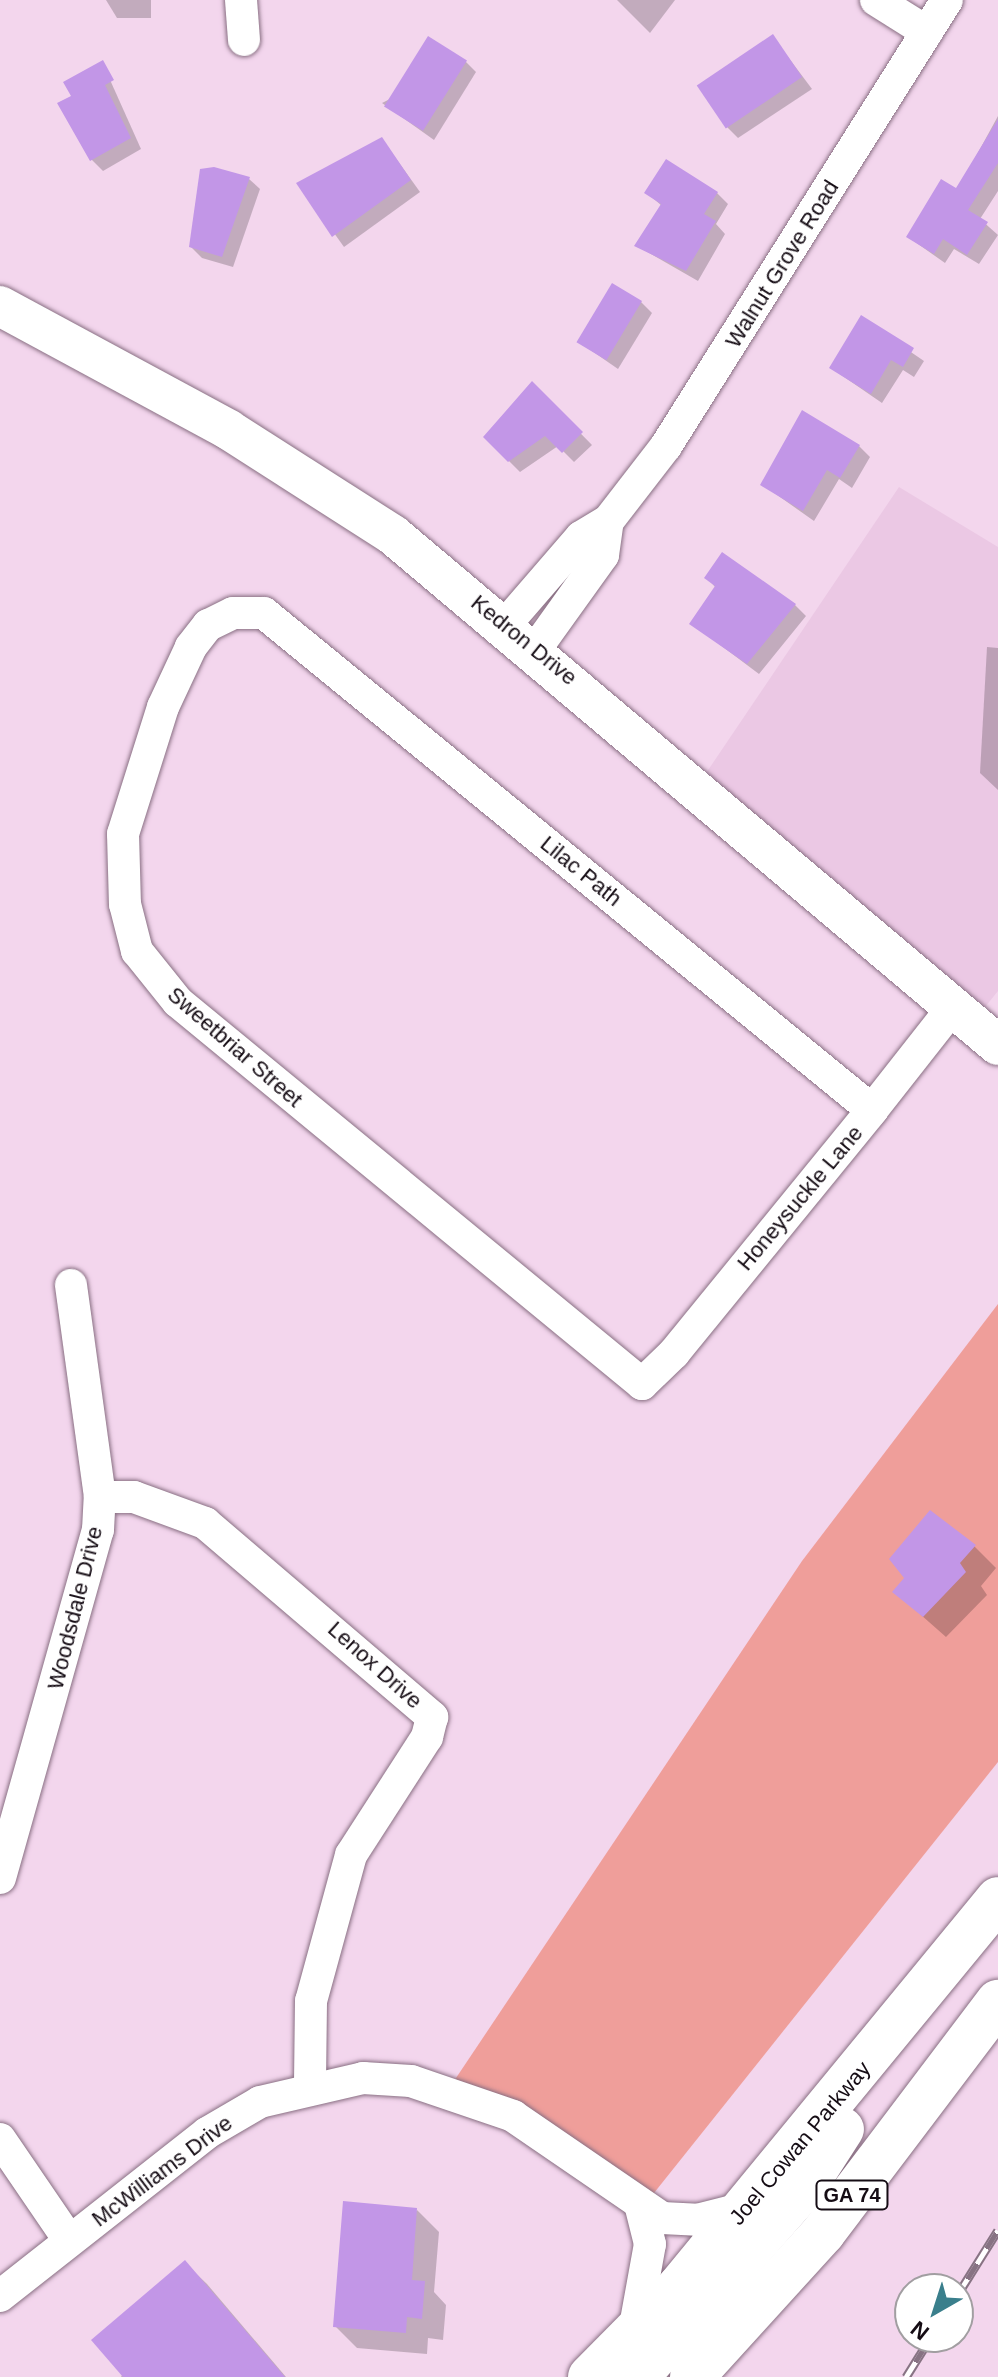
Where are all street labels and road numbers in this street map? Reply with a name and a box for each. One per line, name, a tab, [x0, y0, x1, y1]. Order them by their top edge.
street label: Walnut Grove Road	[720, 175, 844, 353]
street label: Kedron Drive	[466, 589, 582, 691]
street label: Lilac Path	[535, 830, 627, 912]
street label: Sweetbriar Street	[162, 981, 308, 1113]
street label: Honeysuckle Lane	[732, 1120, 868, 1276]
street label: Woodsdale Drive	[42, 1524, 108, 1692]
street label: Lenox Drive	[323, 1616, 427, 1714]
street label: Joel Cowan Parkway	[724, 2056, 876, 2230]
street label: McWilliams Drive	[87, 2110, 237, 2232]
road number: GA 74	[814, 2179, 890, 2211]

